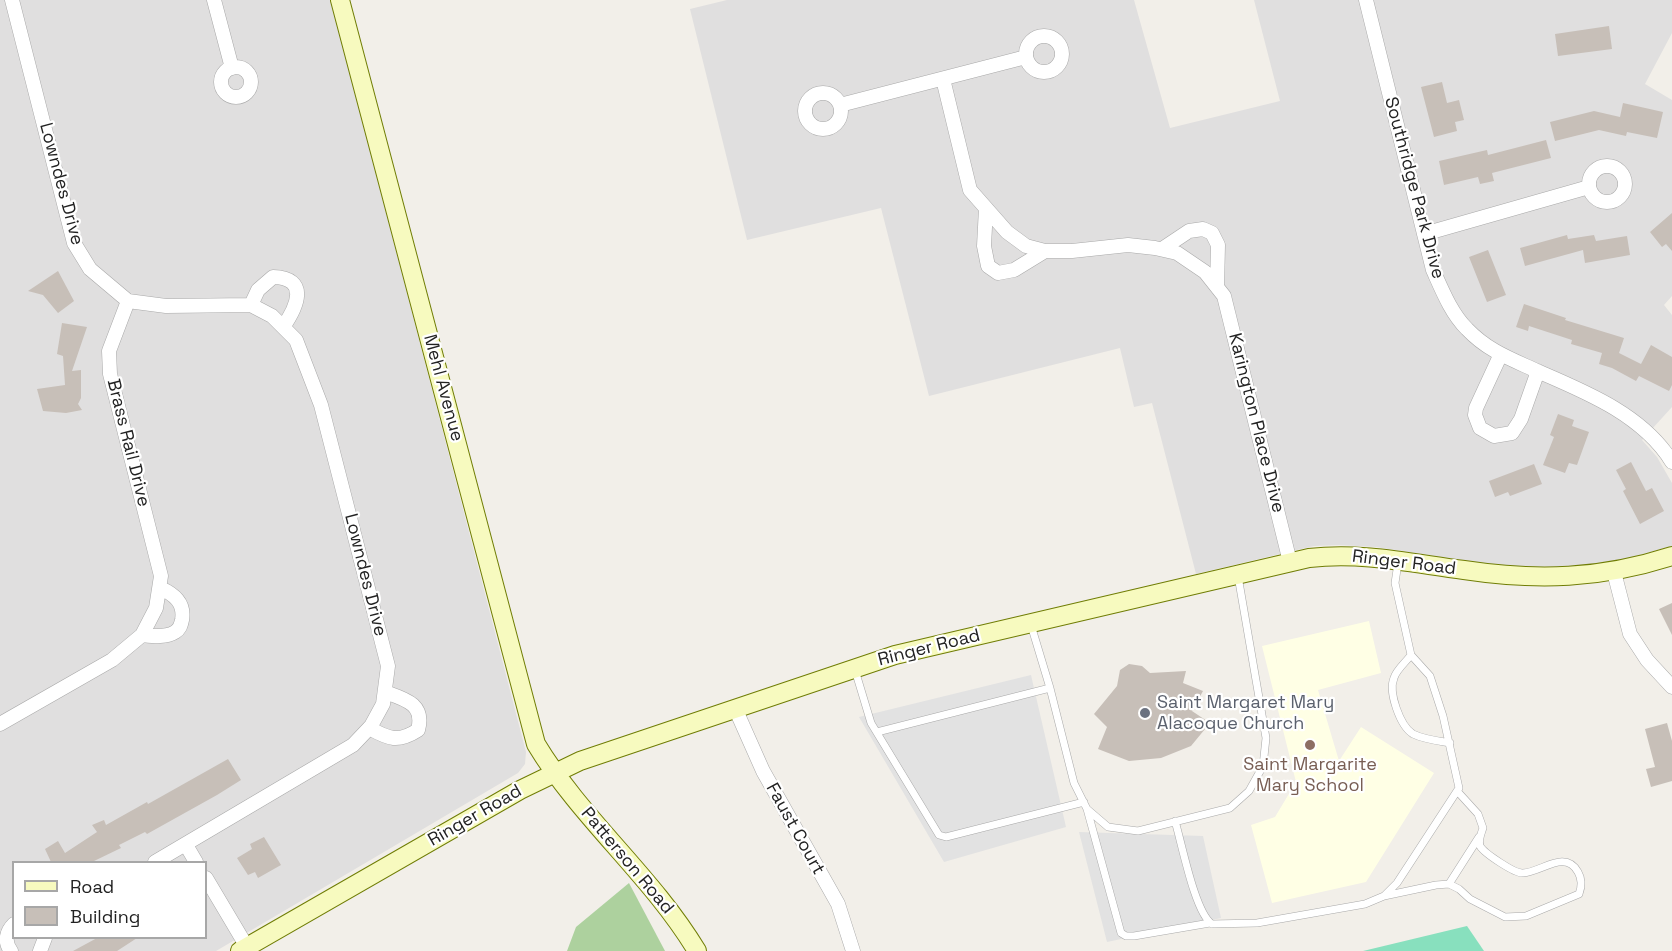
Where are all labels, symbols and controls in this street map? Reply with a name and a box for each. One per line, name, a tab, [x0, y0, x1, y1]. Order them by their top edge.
street label: Southridge Park Drive	[1379, 95, 1449, 281]
street label: Lowndes Drive	[34, 121, 88, 247]
street label: Karington Place Drive	[1223, 331, 1289, 515]
street label: Mehl Avenue	[418, 332, 468, 444]
street label: Brass Rail Drive	[102, 377, 154, 509]
street label: Lowndes Drive	[339, 511, 391, 639]
street label: Ringer Road	[1351, 546, 1457, 580]
street label: Ringer Road	[876, 625, 982, 671]
place label: Saint Margaret Mary Alacoque Church	[1157, 692, 1334, 734]
marker: Saint Margaret Mary Alacoque Church	[1138, 706, 1152, 720]
marker: Saint Margarite Mary School	[1303, 738, 1317, 752]
place label: Saint Margarite Mary School	[1243, 754, 1377, 796]
street label: Faust Court	[761, 779, 829, 879]
street label: Ringer Road	[424, 780, 526, 852]
street label: Patterson Road	[576, 803, 678, 919]
legend	[12, 861, 207, 939]
text: Road	[70, 875, 114, 898]
text: Building	[70, 905, 140, 928]

